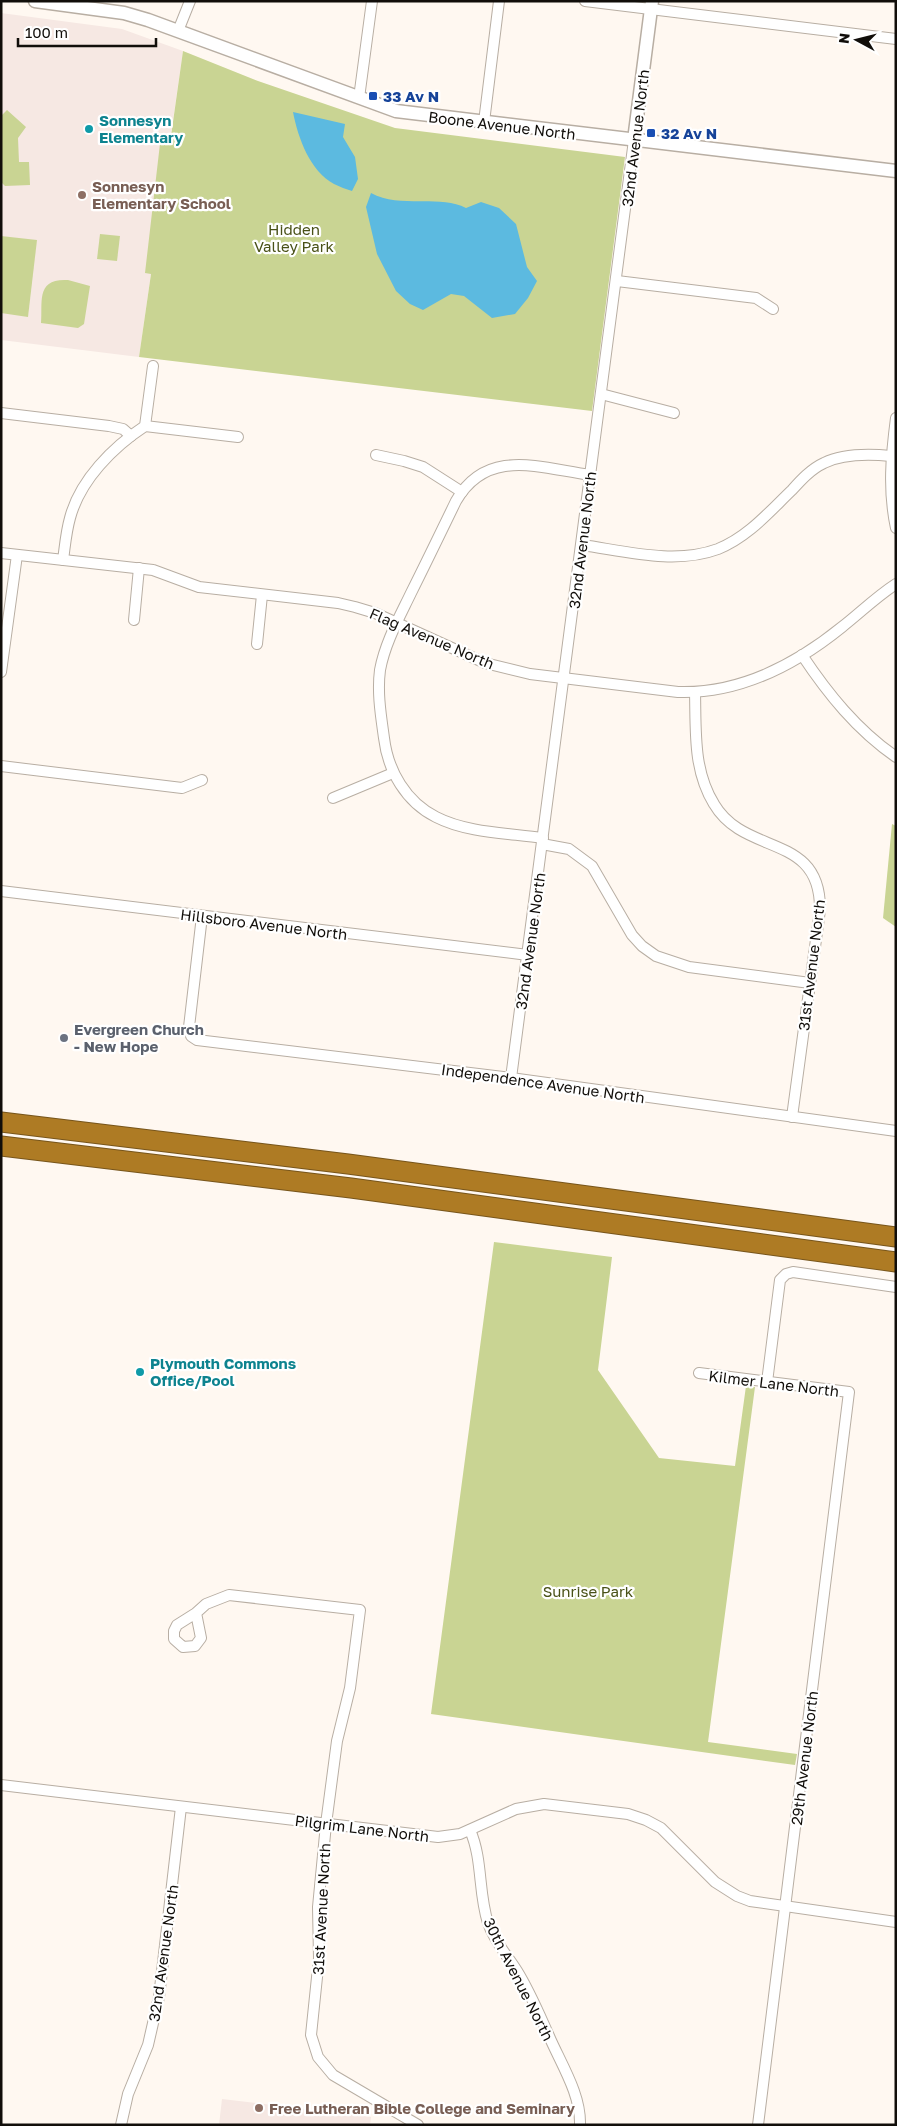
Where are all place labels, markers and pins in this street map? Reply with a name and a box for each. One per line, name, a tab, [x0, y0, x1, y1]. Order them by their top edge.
place label: 33 Av N	[383, 87, 439, 105]
marker: 33 Av N	[367, 90, 379, 102]
place label: Sonnesyn Elementary	[99, 111, 183, 146]
marker: Sonnesyn Elementary	[83, 123, 95, 135]
place label: 32 Av N	[661, 124, 717, 142]
marker: 32 Av N	[645, 127, 657, 139]
place label: Sonnesyn Elementary School	[92, 177, 231, 212]
marker: Sonnesyn Elementary School	[76, 189, 88, 201]
place label: Evergreen Church - New Hope	[74, 1020, 204, 1055]
marker: Evergreen Church - New Hope	[58, 1032, 70, 1044]
place label: Plymouth Commons Office/Pool	[150, 1354, 296, 1389]
marker: Plymouth Commons Office/Pool	[134, 1366, 146, 1378]
place label: Free Lutheran Bible College and Seminary	[269, 2099, 575, 2117]
marker: Free Lutheran Bible College and Seminary	[253, 2102, 265, 2114]

